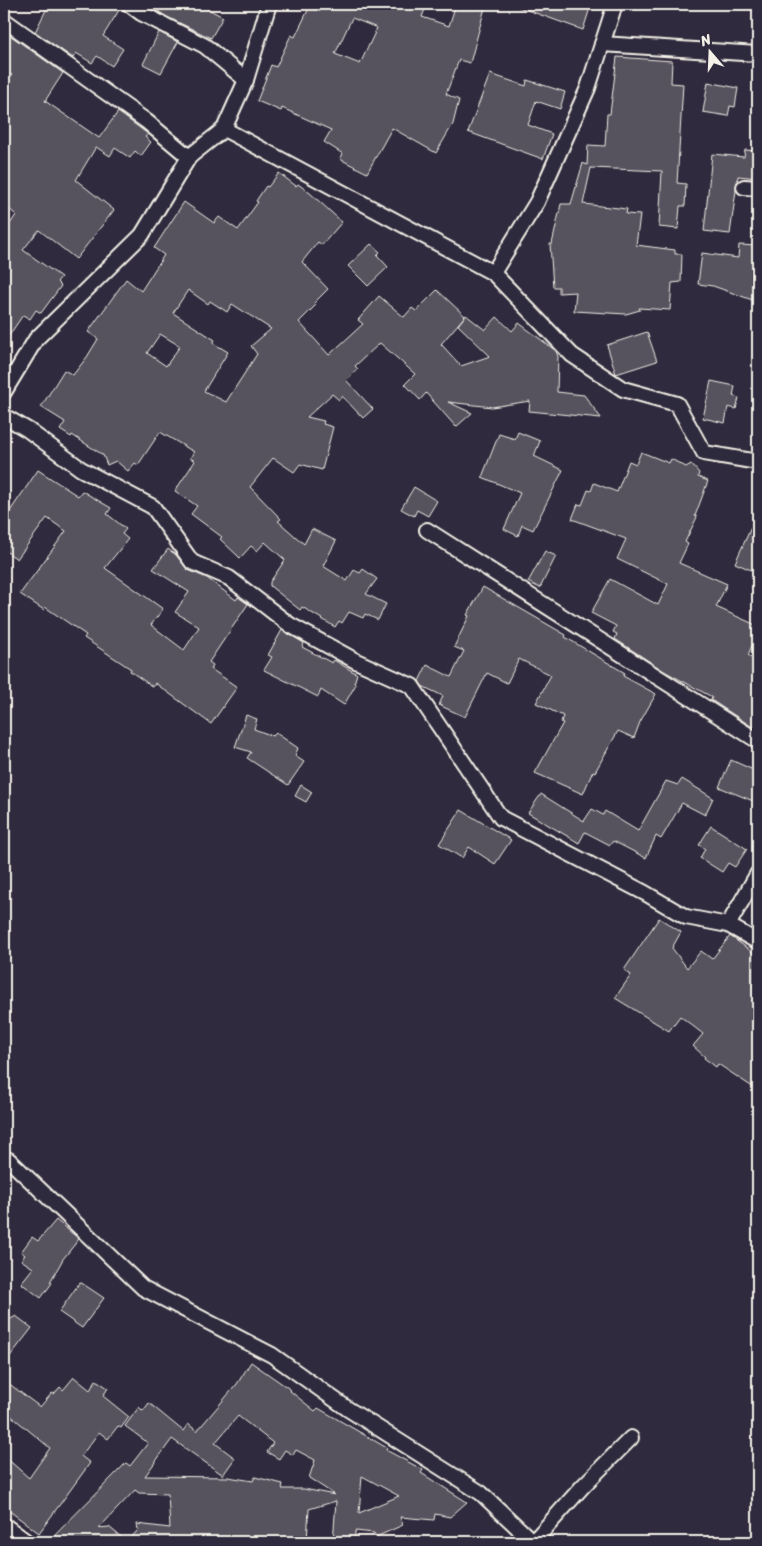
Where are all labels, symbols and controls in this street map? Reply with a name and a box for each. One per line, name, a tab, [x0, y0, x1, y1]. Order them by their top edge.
text: N	[696, 27, 715, 54]
north arrow	[684, 28, 734, 78]

